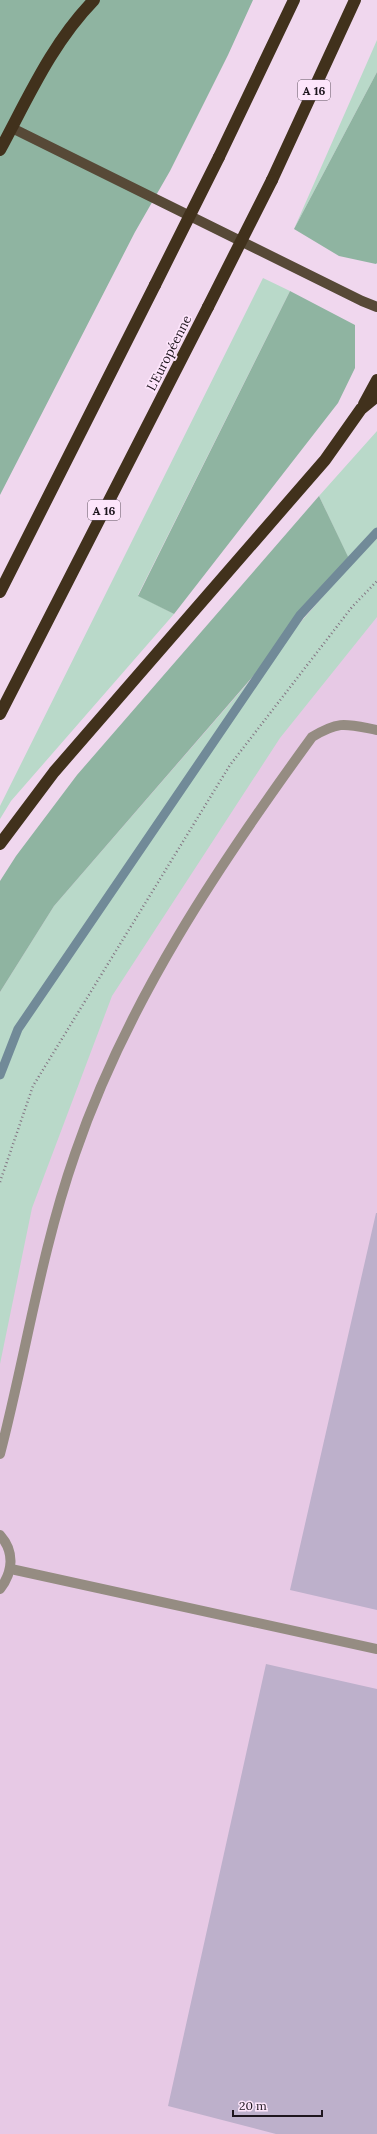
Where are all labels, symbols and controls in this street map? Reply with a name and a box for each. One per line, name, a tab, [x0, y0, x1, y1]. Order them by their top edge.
road number: A 16	[298, 80, 330, 100]
street label: L'Européenne	[143, 312, 195, 394]
road number: A 16	[88, 500, 120, 520]
scale bar	[233, 2092, 322, 2118]
text: 20 m	[239, 2098, 267, 2113]

